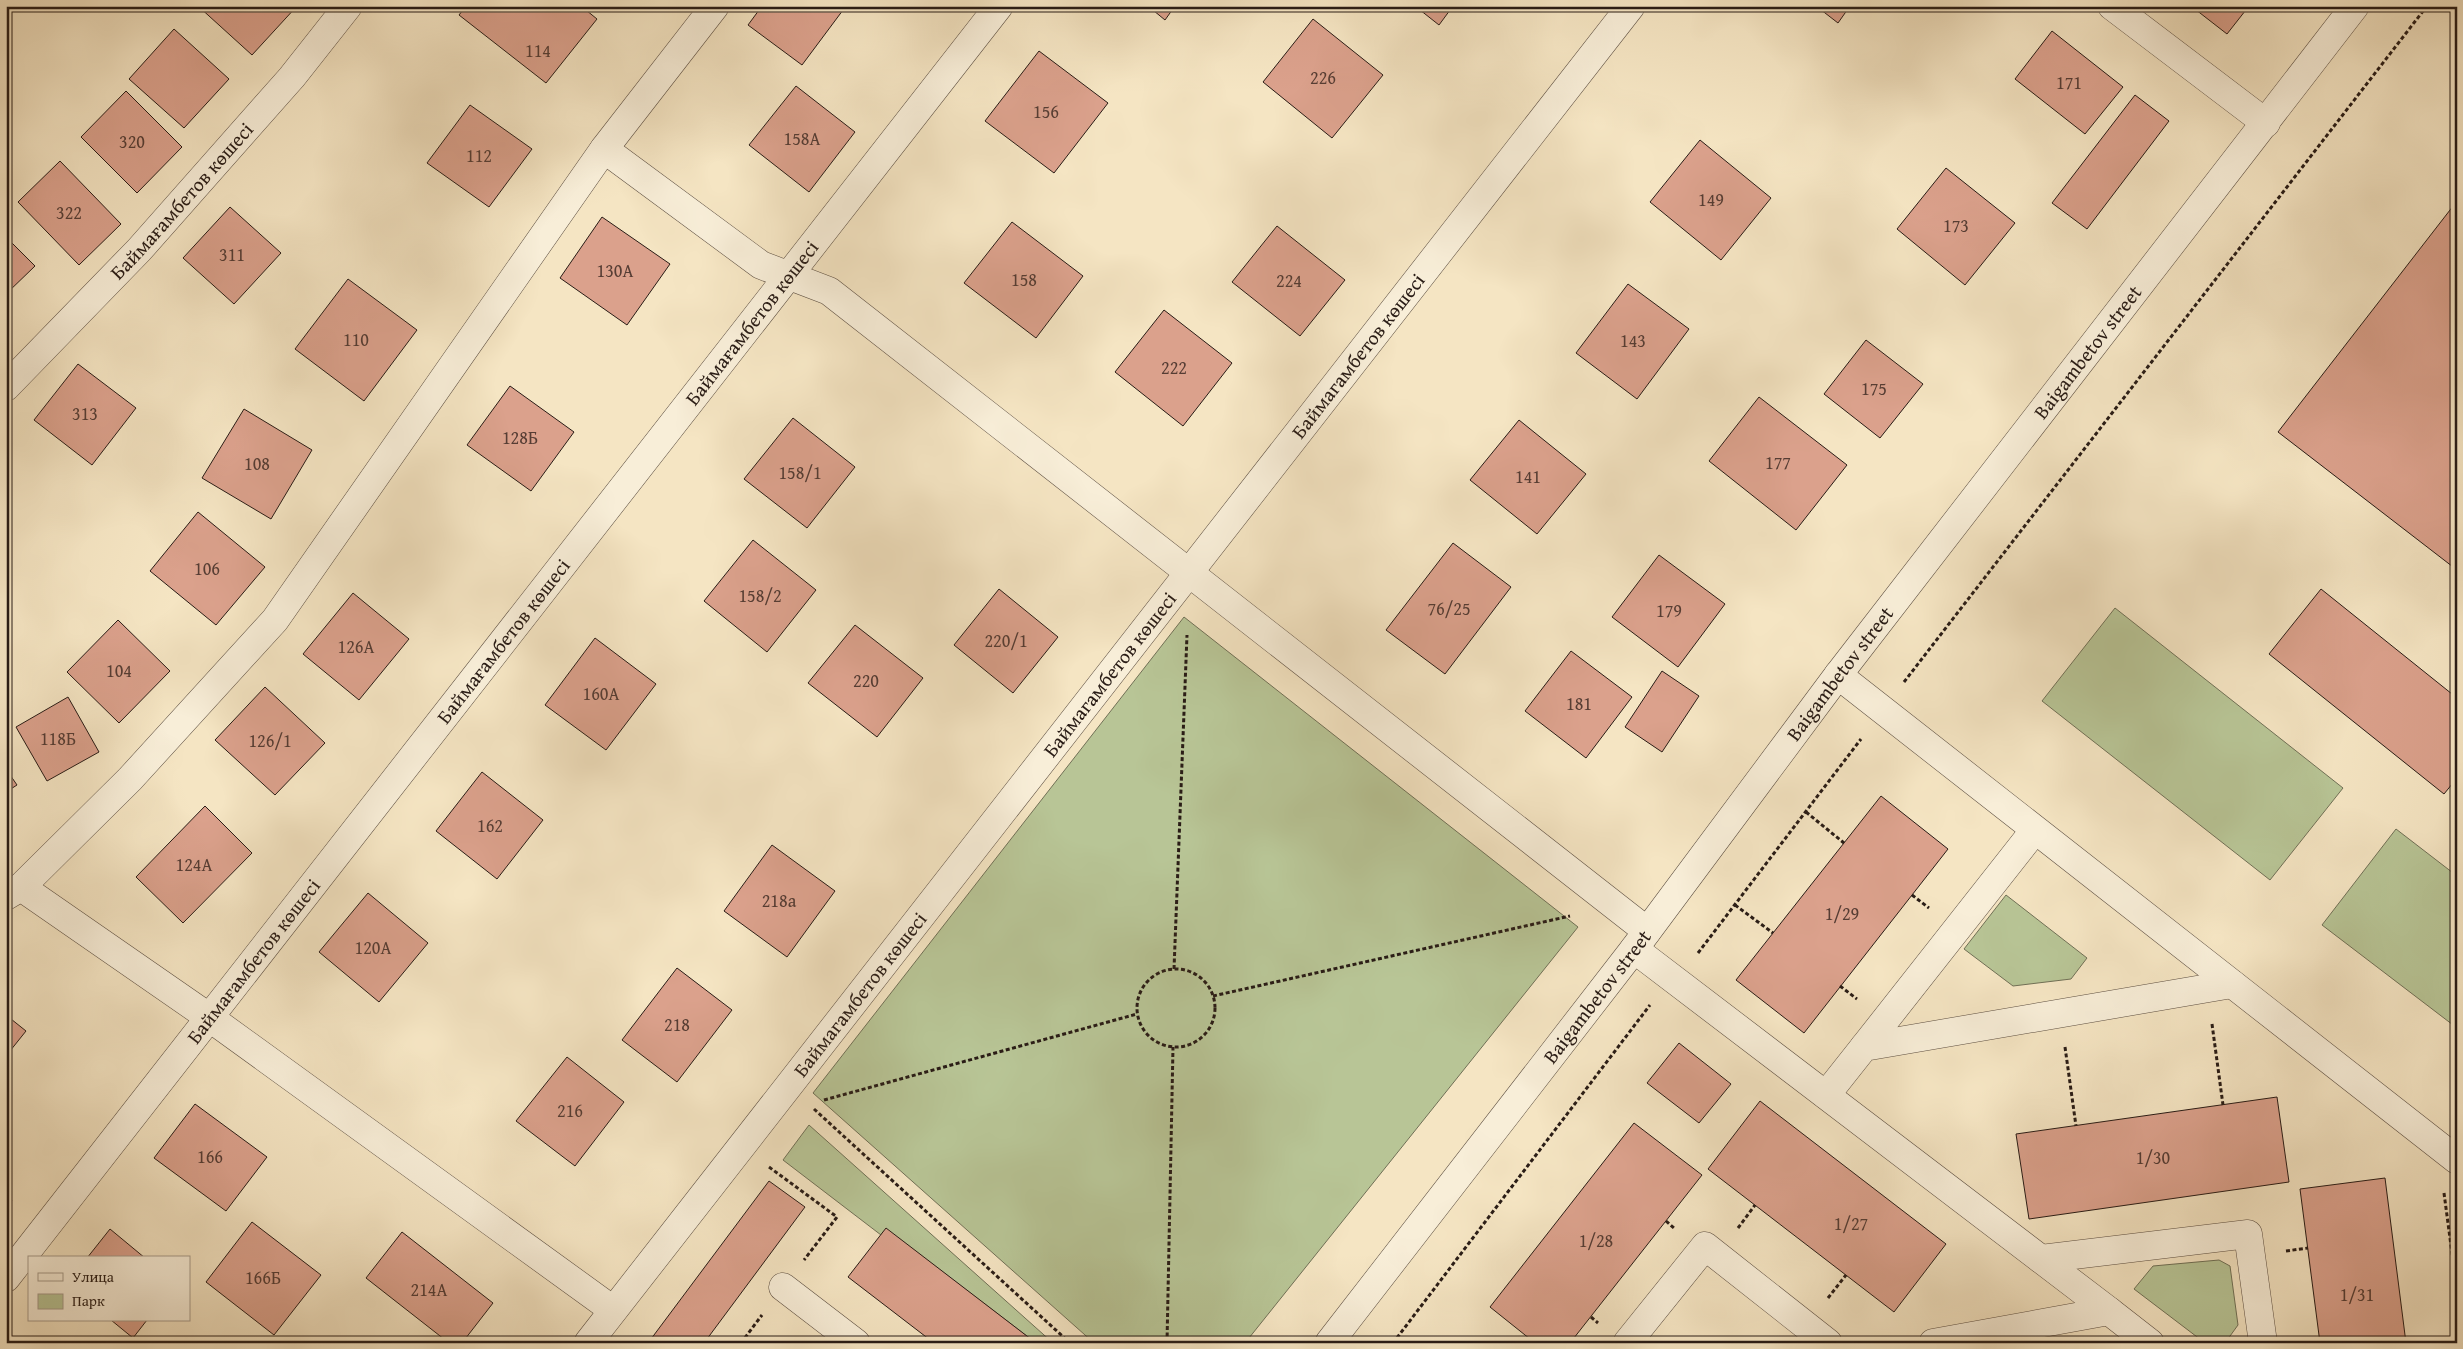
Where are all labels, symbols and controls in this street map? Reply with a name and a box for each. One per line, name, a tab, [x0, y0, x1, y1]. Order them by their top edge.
house number: 114	[525, 37, 551, 64]
house number: 226	[1310, 64, 1336, 91]
house number: 171	[2056, 69, 2082, 96]
house number: 156	[1033, 98, 1059, 125]
street label: Баймағамбетов көшесі	[103, 115, 260, 286]
house number: 158А	[784, 125, 821, 152]
house number: 320	[119, 128, 145, 155]
house number: 112	[466, 142, 492, 169]
house number: 149	[1698, 186, 1724, 213]
house number: 322	[56, 199, 82, 226]
house number: 173	[1943, 212, 1969, 239]
street label: Баймағамбетов көшесі	[678, 233, 825, 411]
house number: 311	[219, 241, 245, 268]
house number: 130А	[597, 257, 634, 284]
house number: 158	[1011, 266, 1037, 293]
house number: 224	[1276, 267, 1302, 294]
street label: Баймагамбетов көшесі	[1284, 267, 1432, 444]
street label: Baigambetov street	[2026, 279, 2148, 425]
house number: 110	[343, 326, 369, 353]
house number: 143	[1620, 327, 1646, 354]
house number: 222	[1161, 354, 1187, 381]
house number: 175	[1861, 375, 1887, 402]
house number: 313	[72, 400, 98, 427]
house number: 128Б	[502, 424, 538, 451]
house number: 177	[1765, 449, 1791, 476]
house number: 108	[244, 450, 270, 477]
house number: 158/1	[778, 459, 822, 486]
house number: 141	[1515, 463, 1541, 490]
street label: Баймағамбетов көшесі	[429, 552, 577, 729]
house number: 106	[194, 555, 220, 582]
house number: 158/2	[738, 582, 782, 609]
street label: Баймагамбетов көшесі	[1036, 585, 1183, 763]
house number: 76/25	[1427, 595, 1471, 622]
house number: 179	[1656, 597, 1682, 624]
street label: Baigambetov street	[1779, 600, 1900, 747]
house number: 220/1	[984, 627, 1028, 654]
house number: 126А	[338, 633, 375, 660]
house number: 104	[106, 657, 132, 684]
house number: 220	[853, 667, 879, 694]
house number: 160А	[583, 680, 620, 707]
house number: 181	[1566, 690, 1592, 717]
house number: 118Б	[40, 725, 76, 752]
house number: 126/1	[248, 727, 292, 754]
house number: 162	[477, 812, 503, 839]
house number: 124А	[176, 851, 213, 878]
street label: Баймағамбетов көшесі	[179, 872, 327, 1049]
house number: 218а	[762, 887, 797, 914]
house number: 1/29	[1825, 900, 1859, 927]
street label: Баймагамбетов көшесі	[786, 905, 933, 1083]
street label: Baigambetov street	[1536, 923, 1658, 1069]
house number: 120А	[355, 934, 392, 961]
house number: 218	[664, 1011, 690, 1038]
house number: 216	[557, 1097, 583, 1124]
house number: 166	[197, 1143, 223, 1170]
house number: 1/30	[2136, 1144, 2171, 1171]
house number: 1/27	[1834, 1210, 1868, 1237]
house number: 1/28	[1579, 1227, 1613, 1254]
legend	[28, 1256, 190, 1322]
house number: 166Б	[245, 1264, 281, 1291]
text: Улица	[72, 1266, 115, 1287]
house number: 214А	[411, 1276, 448, 1303]
house number: 1/31	[2340, 1281, 2374, 1308]
text: Парк	[72, 1290, 105, 1311]

